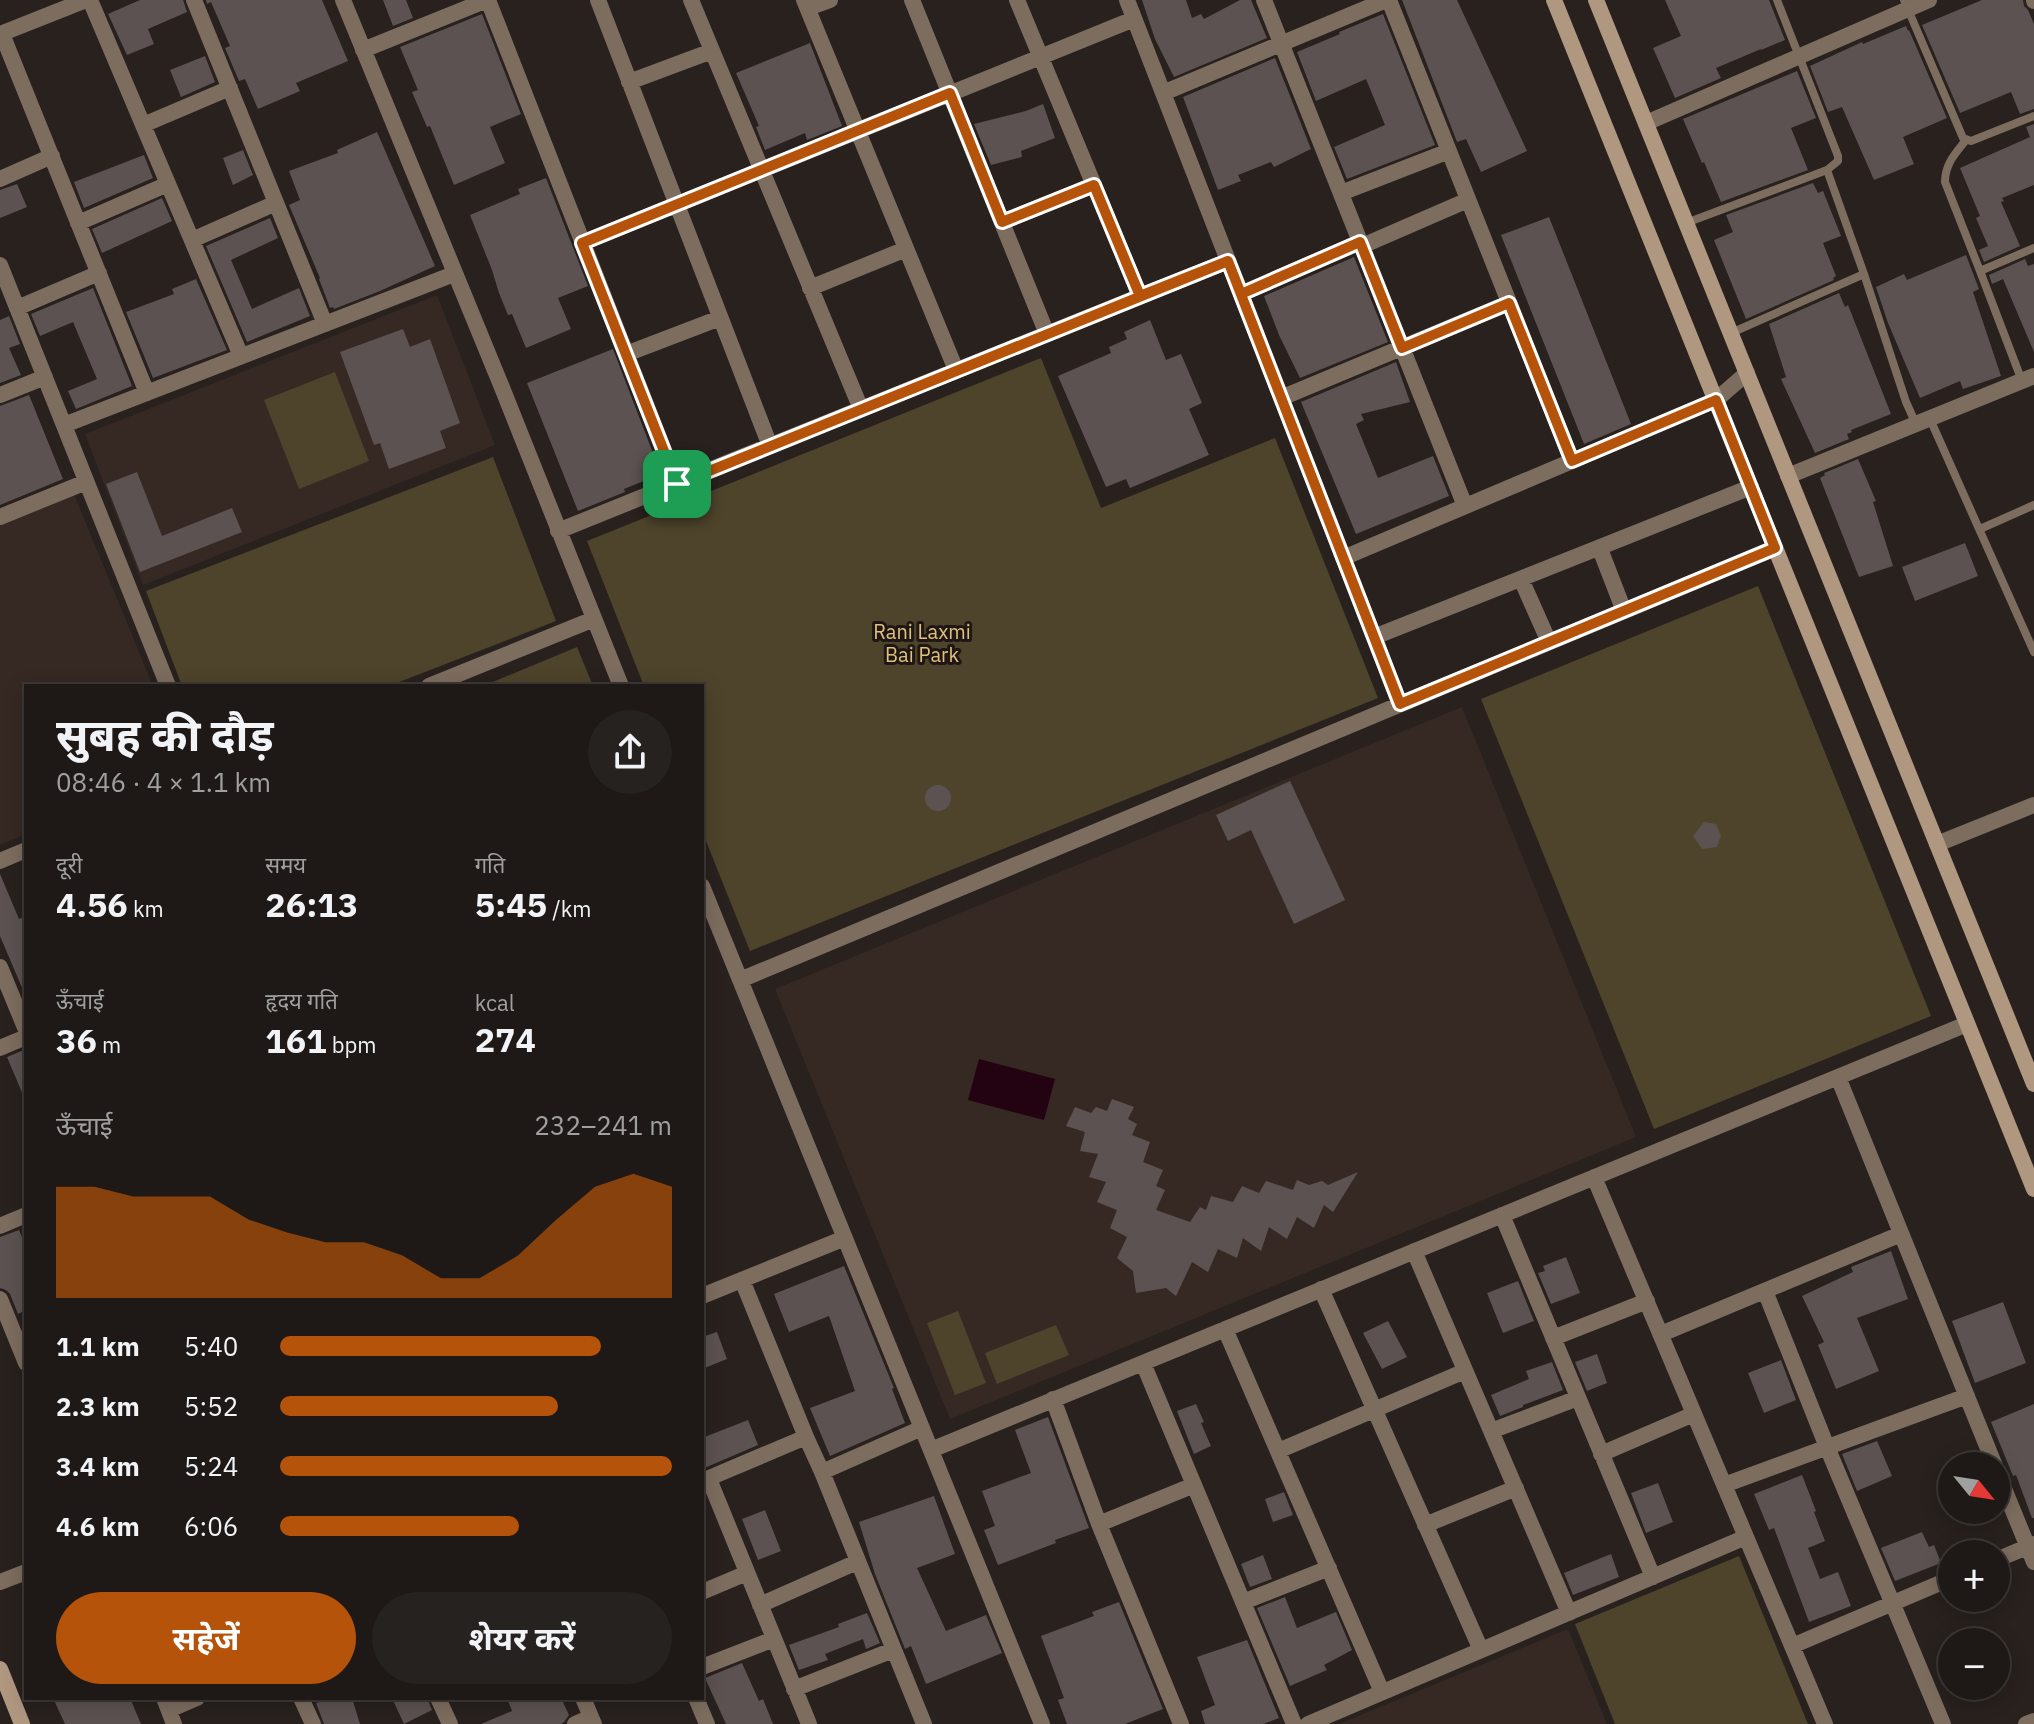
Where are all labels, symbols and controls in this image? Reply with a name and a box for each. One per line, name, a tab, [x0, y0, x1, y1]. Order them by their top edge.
pin	[643, 450, 711, 518]
icon: arrive	[655, 462, 699, 506]
park label: Rani Laxmi Bai Park	[873, 618, 971, 668]
text: सुबह की दौड़	[56, 706, 274, 763]
button: share	[588, 710, 672, 794]
text: 08:46 · 4 × 1.1 km	[56, 765, 271, 799]
text: दूरी	[56, 850, 82, 879]
text: समय	[265, 850, 306, 879]
text: गति	[475, 850, 505, 879]
text: 4.56	[56, 882, 128, 926]
text: 26:13	[265, 882, 358, 926]
text: 5:45	[475, 882, 547, 926]
text: km	[128, 894, 164, 923]
text: /km	[547, 894, 592, 923]
text: ऊँचाई	[56, 986, 104, 1015]
text: हृदय गति	[265, 986, 338, 1015]
text: kcal	[475, 988, 515, 1017]
text: 274	[475, 1017, 536, 1061]
text: 36	[56, 1018, 97, 1062]
text: 161	[265, 1018, 327, 1062]
text: m	[97, 1030, 121, 1059]
text: bpm	[327, 1030, 376, 1059]
text: ऊँचाई	[56, 1108, 112, 1142]
text: 232–241 m	[534, 1108, 672, 1142]
text: 1.1 km	[56, 1329, 140, 1363]
text: 5:40	[184, 1329, 238, 1363]
text: 2.3 km	[56, 1389, 140, 1423]
text: 5:52	[184, 1389, 238, 1423]
text: 3.4 km	[56, 1449, 140, 1483]
text: 5:24	[184, 1449, 238, 1483]
north arrow	[1938, 1452, 2010, 1524]
map controls	[1938, 1452, 2010, 1700]
text: 4.6 km	[56, 1509, 140, 1543]
text: 6:06	[184, 1509, 238, 1543]
button: +	[1938, 1540, 2010, 1612]
button: सहेजें	[56, 1592, 356, 1684]
button: शेयर करें	[372, 1592, 672, 1684]
button: −	[1938, 1628, 2010, 1700]

